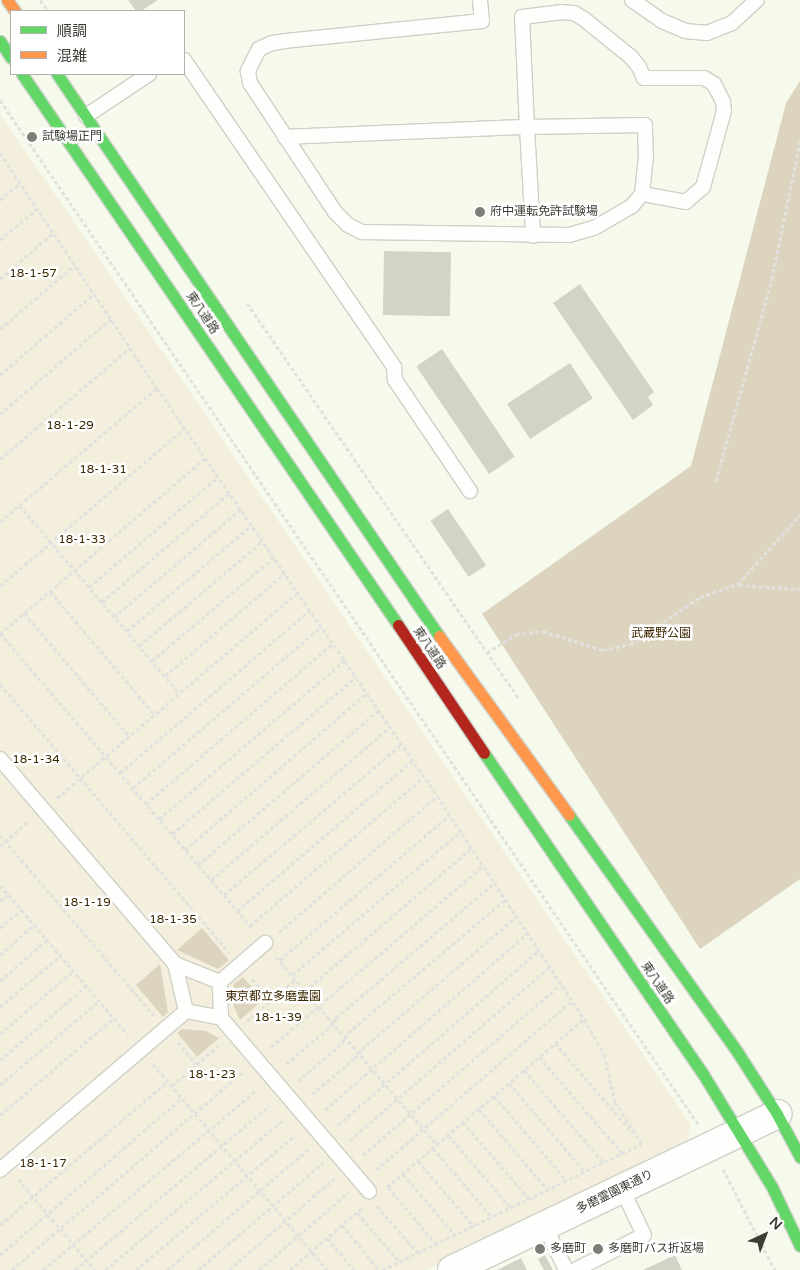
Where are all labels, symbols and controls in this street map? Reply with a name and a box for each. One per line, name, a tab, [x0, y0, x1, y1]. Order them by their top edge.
legend	[10, 10, 185, 75]
text: 順調	[57, 22, 87, 40]
text: 混雑	[57, 47, 87, 65]
place label: 試験場正門	[42, 130, 102, 144]
marker: 試験場正門	[26, 131, 38, 143]
place label: 府中運転免許試験場	[490, 205, 598, 219]
marker: 府中運転免許試験場	[474, 206, 486, 218]
park label: 18-1-57	[9, 267, 57, 281]
street label: 東八道路	[183, 289, 221, 337]
park label: 18-1-29	[46, 419, 94, 433]
park label: 18-1-31	[79, 463, 127, 477]
park label: 18-1-33	[58, 533, 106, 547]
street label: 東八道路	[410, 624, 448, 672]
park label: 武蔵野公園	[631, 627, 691, 641]
park label: 18-1-34	[12, 753, 60, 767]
park label: 18-1-19	[63, 896, 111, 910]
park label: 18-1-35	[149, 913, 197, 927]
street label: 東八道路	[638, 959, 676, 1007]
park label: 東京都立多磨霊園	[225, 990, 321, 1004]
park label: 18-1-39	[254, 1011, 302, 1025]
park label: 18-1-23	[188, 1068, 236, 1082]
park label: 18-1-17	[19, 1157, 67, 1171]
street label: 多磨霊園東通り	[574, 1167, 656, 1217]
north arrow	[740, 1210, 790, 1260]
text: N	[766, 1214, 785, 1234]
place label: 多磨町	[550, 1242, 586, 1256]
place label: 多磨町バス折返場	[608, 1242, 704, 1256]
marker: 多磨町	[534, 1243, 546, 1255]
marker: 多磨町バス折返場	[592, 1243, 604, 1255]

